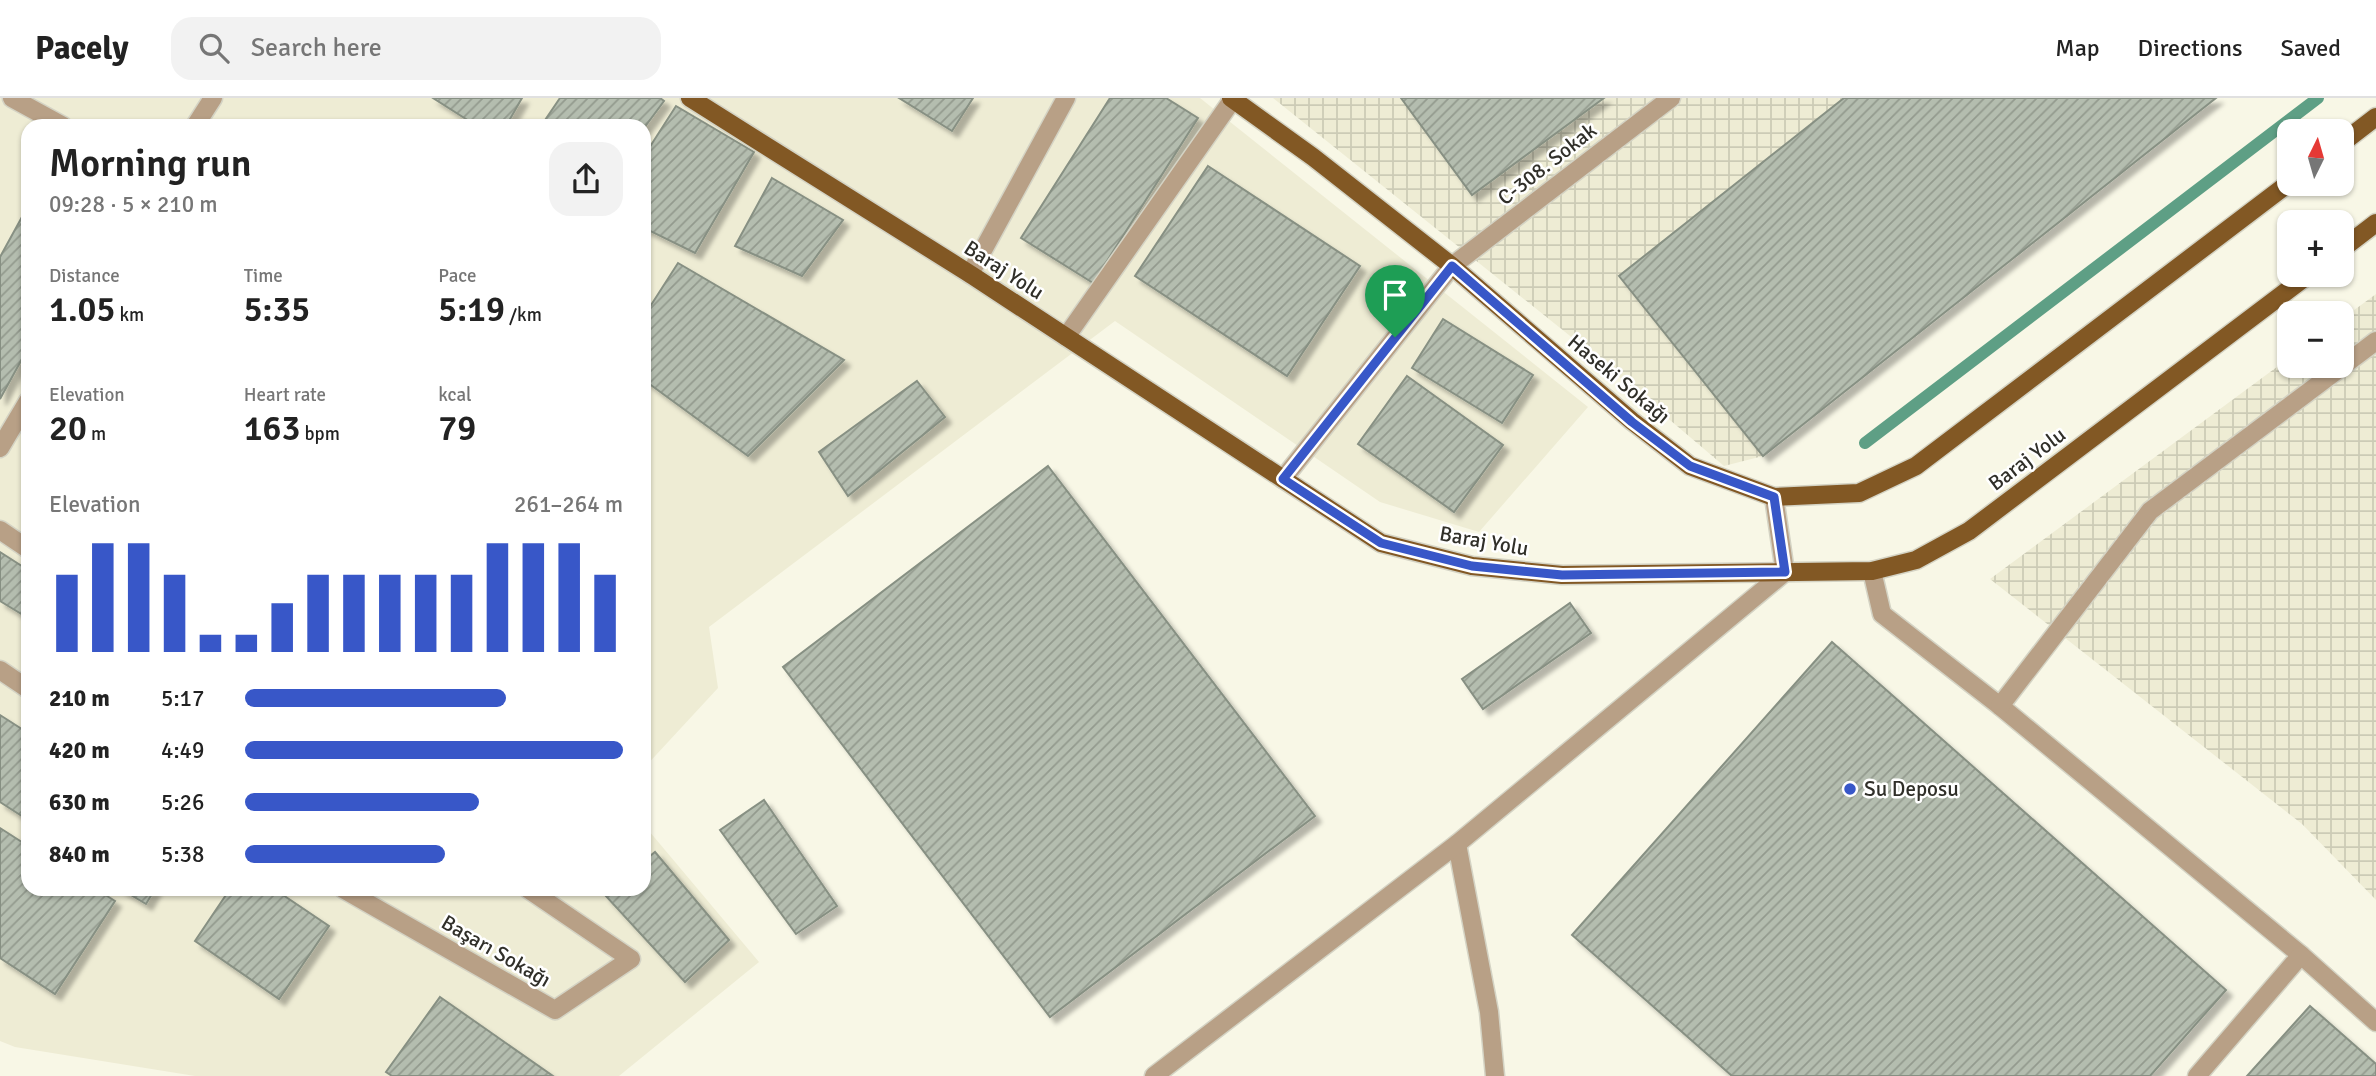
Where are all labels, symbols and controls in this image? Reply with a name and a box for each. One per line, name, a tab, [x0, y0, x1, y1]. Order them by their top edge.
search box	[171, 17, 661, 80]
text: Pacely	[35, 28, 129, 69]
icon: search	[195, 29, 233, 67]
text: Search here	[251, 32, 382, 64]
text: Map	[2055, 33, 2100, 63]
text: Directions	[2138, 33, 2243, 63]
text: Saved	[2281, 33, 2341, 63]
street label: C-308. Sokak	[1492, 117, 1602, 211]
north arrow	[2277, 119, 2354, 196]
map controls	[2277, 119, 2354, 378]
text: Morning run	[49, 140, 252, 187]
button: share	[549, 142, 623, 216]
text: 09:28 · 5 × 210 m	[49, 190, 218, 219]
button: +	[2277, 210, 2354, 287]
street label: Baraj Yolu	[959, 235, 1049, 305]
text: Distance	[49, 264, 120, 288]
text: Time	[244, 264, 283, 288]
text: Pace	[438, 264, 477, 288]
pin	[1365, 265, 1425, 337]
icon: arrive	[1376, 276, 1414, 314]
text: 1.05	[49, 288, 115, 331]
text: 5:35	[244, 288, 310, 331]
text: 5:19	[438, 288, 505, 331]
button: −	[2277, 301, 2354, 378]
text: km	[115, 303, 144, 327]
text: /km	[505, 303, 542, 327]
street label: Haseki Sokağı	[1563, 329, 1675, 429]
text: Elevation	[49, 383, 125, 407]
text: Heart rate	[244, 383, 326, 407]
text: kcal	[438, 383, 472, 407]
text: 20	[49, 407, 87, 450]
text: 163	[244, 407, 300, 450]
text: 79	[438, 407, 476, 450]
text: m	[87, 422, 106, 446]
text: bpm	[300, 422, 340, 446]
street label: Baraj Yolu	[1983, 422, 2071, 496]
text: Elevation	[49, 490, 141, 519]
text: 261–264 m	[514, 490, 623, 519]
street label: Baraj Yolu	[1438, 520, 1530, 562]
text: 210 m	[49, 684, 110, 713]
text: 5:17	[161, 684, 204, 713]
text: 420 m	[49, 736, 110, 765]
text: 4:49	[161, 736, 204, 765]
place label: Su Deposu	[1864, 776, 1959, 802]
marker: Su Deposu	[1842, 781, 1858, 797]
text: 630 m	[49, 788, 110, 817]
text: 5:26	[161, 788, 204, 817]
text: 840 m	[49, 840, 110, 869]
text: 5:38	[161, 840, 204, 869]
street label: Başarı Sokağı	[437, 909, 555, 993]

